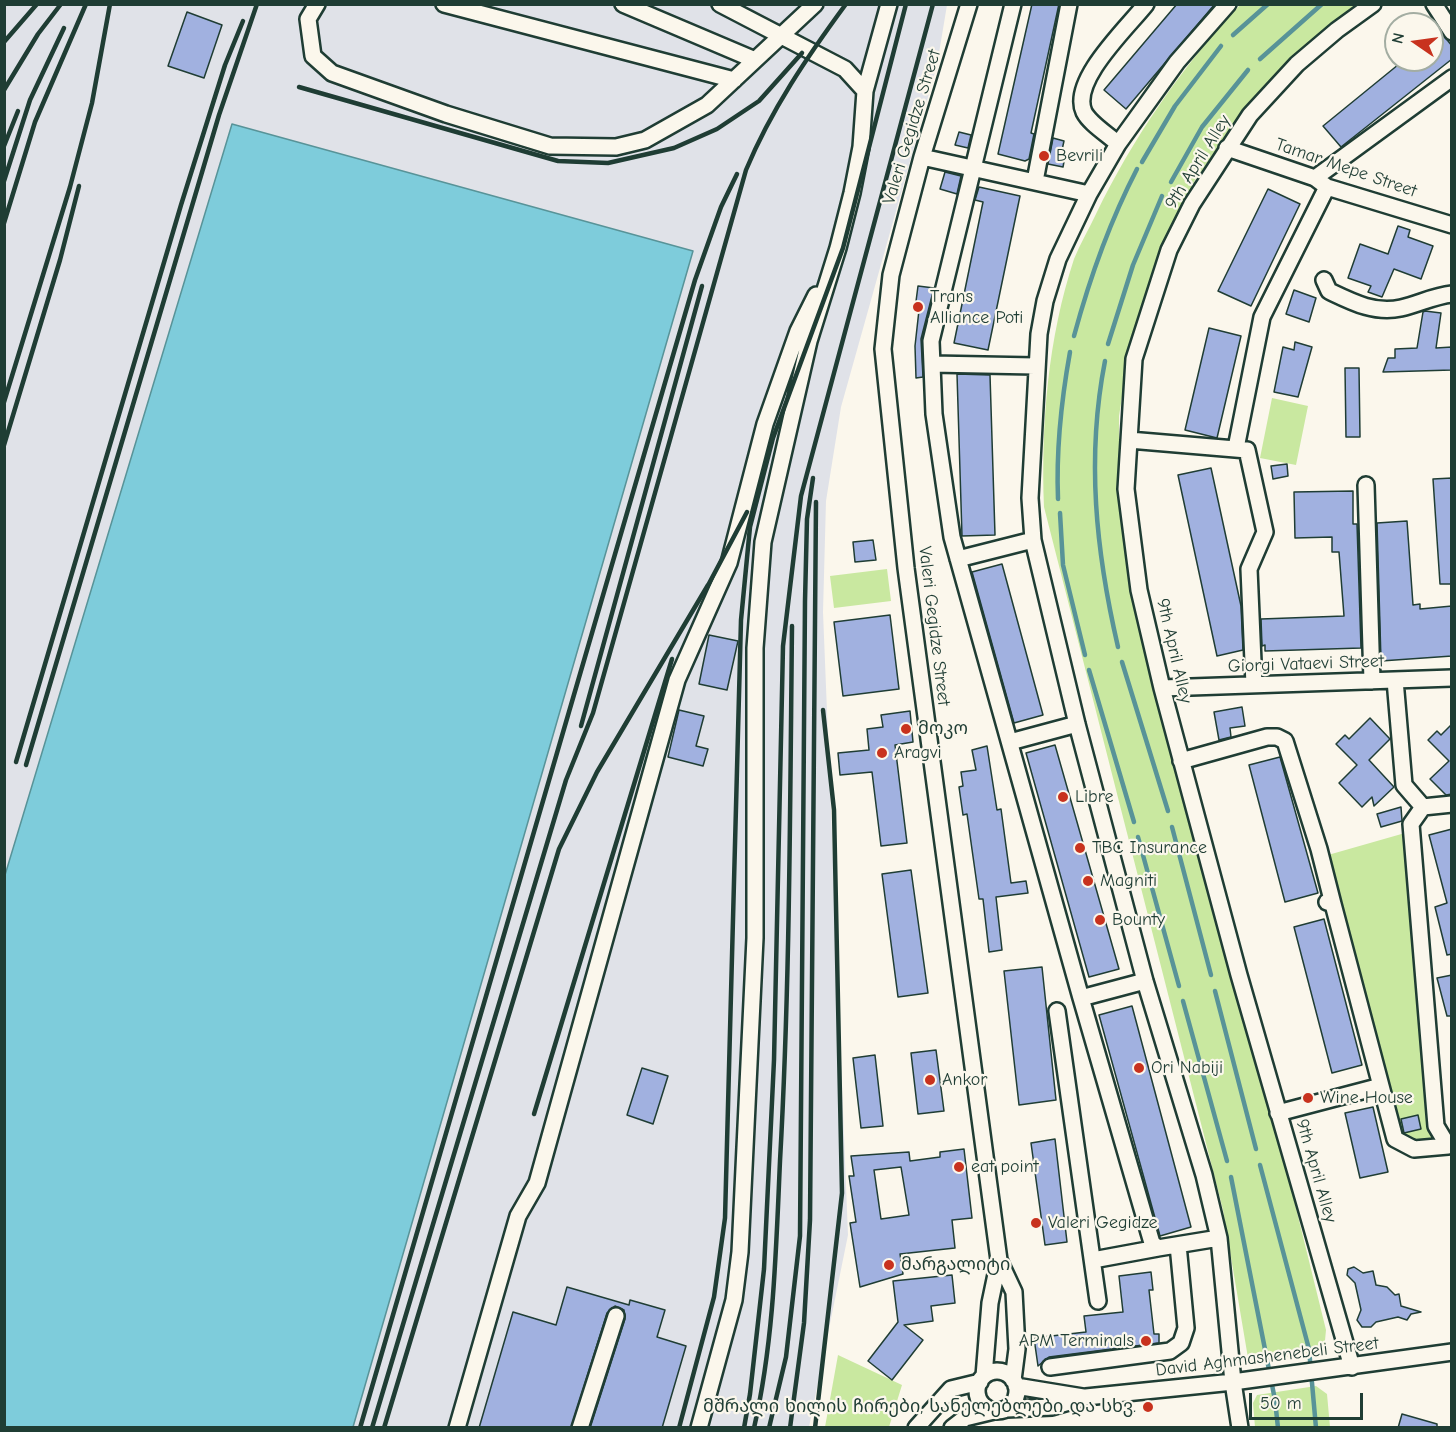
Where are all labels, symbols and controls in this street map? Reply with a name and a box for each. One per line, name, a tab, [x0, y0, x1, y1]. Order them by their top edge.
north arrow	[1384, 12, 1444, 72]
text: N	[1388, 31, 1408, 46]
street label: Valeri Gegidze Street	[878, 47, 946, 207]
street label: 9th April Alley	[1160, 111, 1236, 213]
street label: Tamar Mepe Street	[1272, 134, 1420, 202]
place label: Bevrili	[1056, 145, 1103, 167]
marker: Bevrili	[1037, 149, 1051, 163]
place label: Trans Alliance Poti	[930, 286, 1023, 328]
marker: Trans Alliance Poti	[911, 300, 925, 314]
street label: Valeri Gegidze Street	[913, 545, 955, 707]
street label: 9th April Alley	[1151, 596, 1197, 706]
street label: Giorgi Vataevi Street	[1228, 650, 1384, 678]
place label: მოკო	[918, 718, 968, 740]
marker: მოკო	[899, 722, 913, 736]
place label: Aragvi	[894, 742, 942, 764]
marker: Aragvi	[875, 746, 889, 760]
place label: Libre	[1075, 786, 1114, 808]
marker: Libre	[1056, 790, 1070, 804]
place label: TBC Insurance	[1092, 837, 1207, 859]
marker: TBC Insurance	[1073, 841, 1087, 855]
place label: Magniti	[1100, 870, 1157, 892]
marker: Magniti	[1081, 874, 1095, 888]
place label: Bounty	[1112, 909, 1165, 931]
marker: Bounty	[1093, 913, 1107, 927]
place label: Ori Nabiji	[1151, 1057, 1223, 1079]
marker: Ori Nabiji	[1132, 1061, 1146, 1075]
place label: Ankor	[942, 1069, 987, 1091]
marker: Ankor	[923, 1073, 937, 1087]
place label: Wine House	[1320, 1087, 1413, 1109]
marker: Wine House	[1301, 1091, 1315, 1105]
street label: 9th April Alley	[1291, 1117, 1341, 1225]
place label: eat point	[971, 1156, 1039, 1178]
marker: eat point	[952, 1160, 966, 1174]
place label: Valeri Gegidze	[1048, 1212, 1158, 1234]
marker: Valeri Gegidze	[1029, 1216, 1043, 1230]
place label: მარგალიტი	[901, 1254, 1010, 1276]
marker: მარგალიტი	[882, 1258, 896, 1272]
place label: APM Terminals	[1019, 1330, 1134, 1352]
street label: David Aghmashenebeli Street	[1154, 1333, 1380, 1381]
marker: APM Terminals	[1139, 1334, 1153, 1348]
scale bar	[1252, 1381, 1366, 1419]
text: 50 m	[1260, 1393, 1302, 1414]
place label: მშრალი ხილის ჩირები, სანელებლები და სხვ.	[703, 1396, 1136, 1418]
marker: მშრალი ხილის ჩირები, სანელებლები და სხვ.	[1141, 1400, 1155, 1414]

